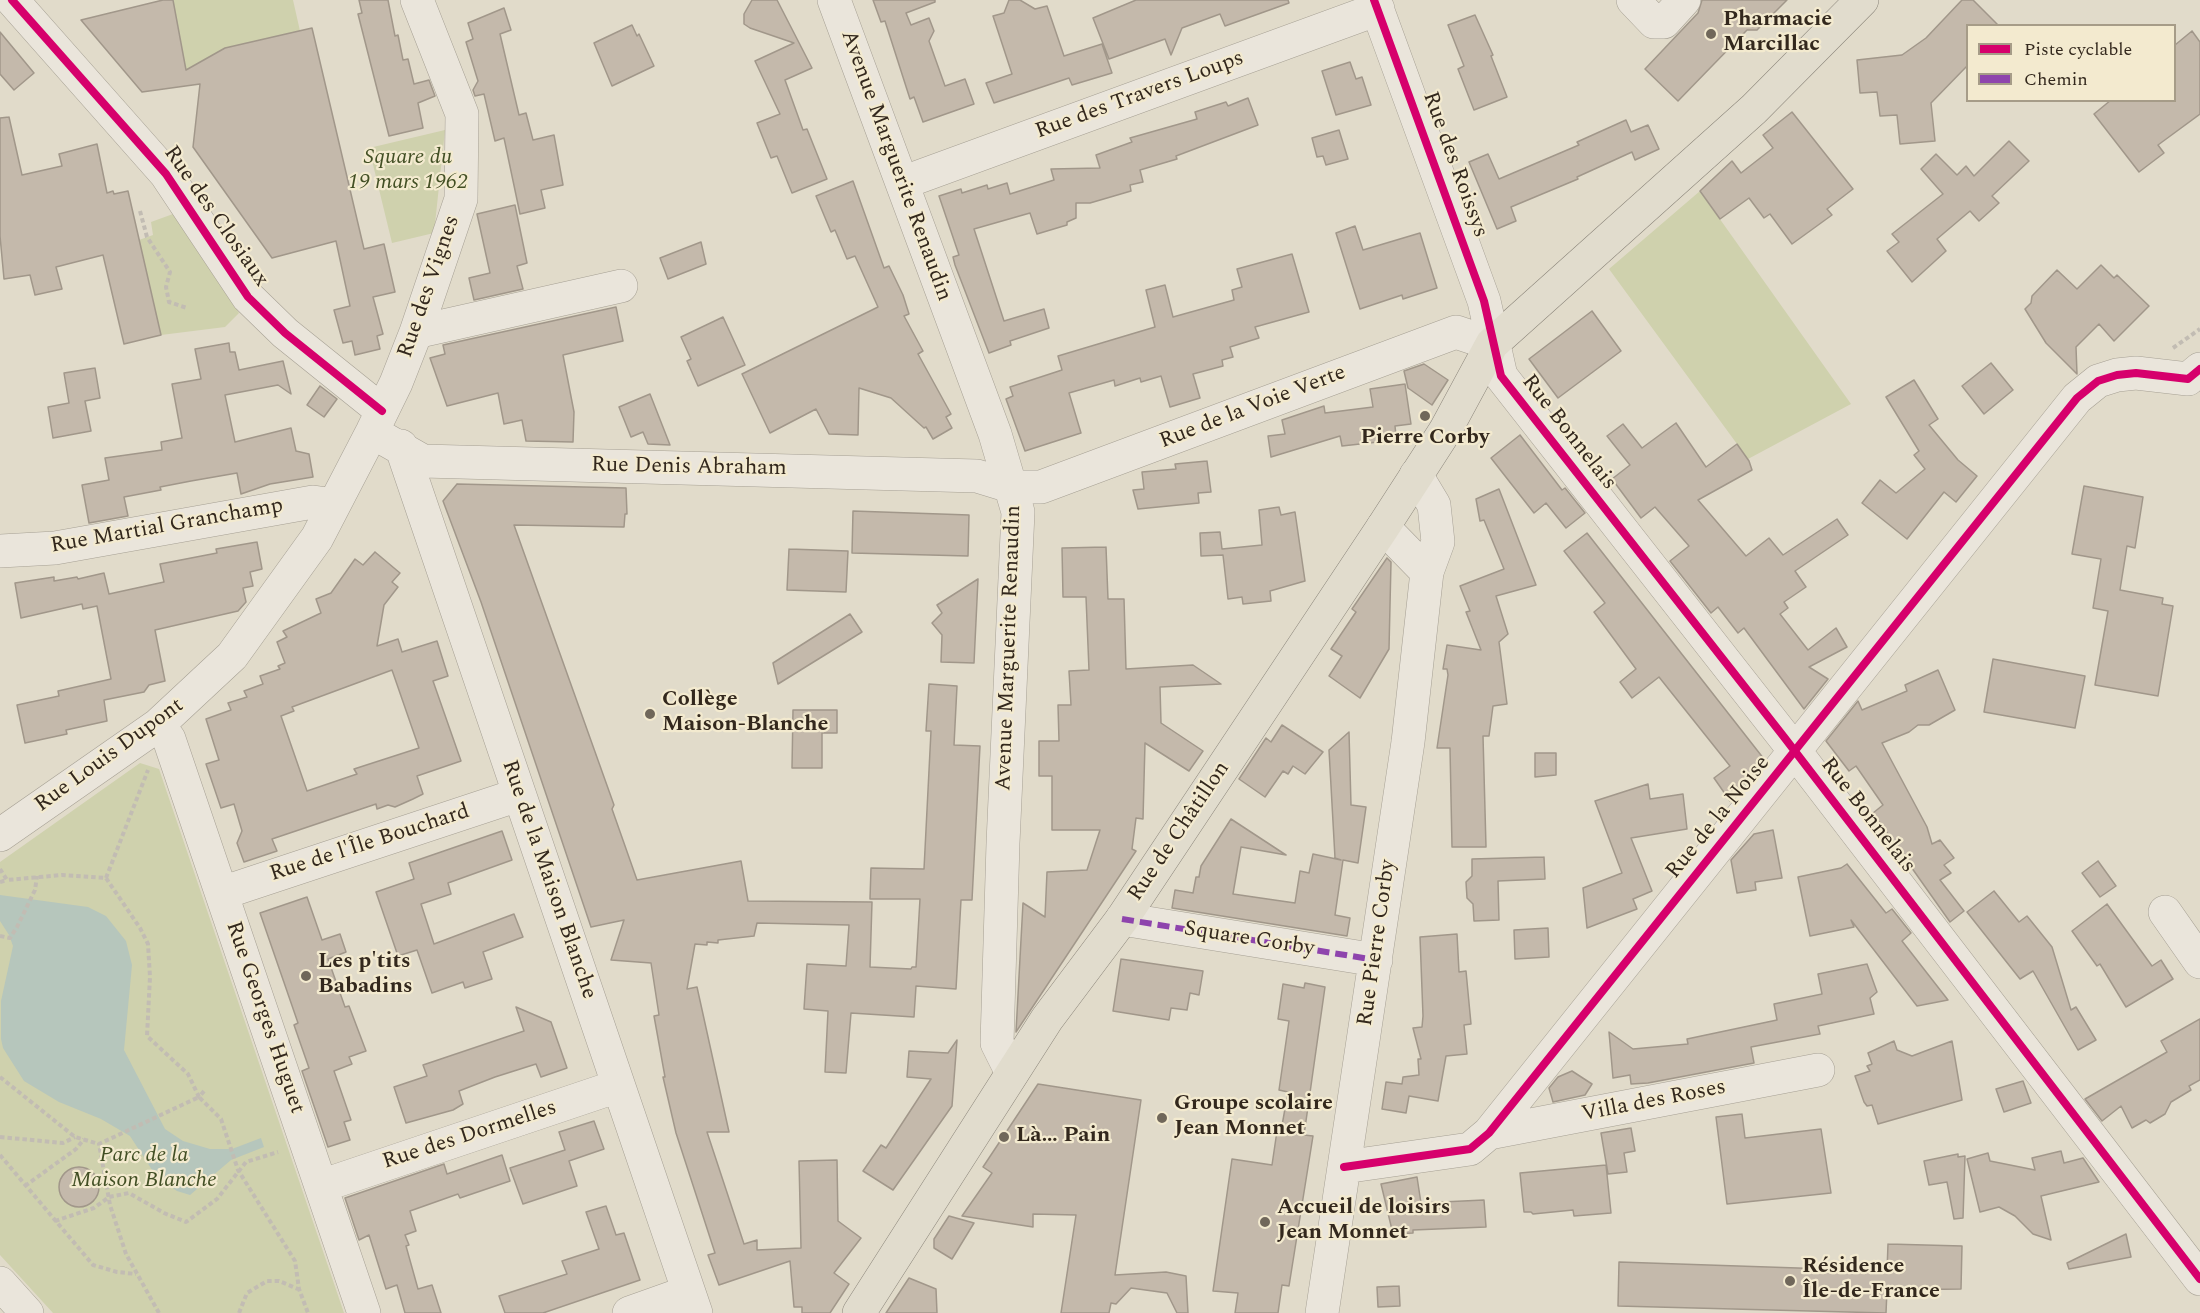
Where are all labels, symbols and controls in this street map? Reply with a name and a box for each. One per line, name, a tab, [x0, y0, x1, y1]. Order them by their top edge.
place label: Pharmacie Marcillac	[1723, 8, 1832, 60]
legend	[1966, 24, 2176, 102]
street label: Avenue Marguerite Renaudin	[834, 27, 956, 305]
marker: Pharmacie Marcillac	[1704, 27, 1718, 41]
text: Piste cyclable	[2024, 36, 2132, 63]
street label: Rue des Travers Loups	[1032, 46, 1248, 146]
text: Chemin	[2024, 66, 2088, 93]
street label: Rue des Roissys	[1415, 89, 1493, 241]
street label: Rue des Closiaux	[157, 142, 273, 292]
park label: Square du 19 mars 1962	[348, 146, 468, 198]
street label: Rue des Vignes	[393, 212, 467, 362]
street label: Rue de la Voie Verte	[1156, 360, 1350, 456]
street label: Rue Bonnelais	[1515, 370, 1621, 496]
marker: Pierre Corby	[1418, 409, 1432, 423]
place label: Pierre Corby	[1361, 426, 1489, 452]
street label: Rue Denis Abraham	[591, 453, 787, 483]
street label: Rue Martial Granchamp	[49, 494, 285, 560]
street label: Avenue Marguerite Renaudin	[992, 505, 1028, 791]
place label: Collège Maison-Blanche	[662, 688, 828, 740]
street label: Rue Louis Dupont	[30, 693, 190, 819]
marker: Collège Maison-Blanche	[643, 707, 657, 721]
street label: Rue de la Noise	[1661, 751, 1777, 885]
street label: Rue Bonnelais	[1814, 753, 1920, 879]
street label: Rue de la Maison Blanche	[495, 757, 601, 1003]
street label: Rue de Châtillon	[1123, 757, 1237, 907]
street label: Rue de l'Île Bouchard	[267, 799, 473, 889]
street label: Rue Pierre Corby	[1353, 858, 1403, 1028]
street label: Square Corby	[1182, 917, 1316, 963]
street label: Rue Georges Huguet	[219, 918, 309, 1118]
place label: Les p'tits Babadins	[318, 950, 413, 1002]
marker: Les p'tits Babadins	[299, 969, 313, 983]
street label: Villa des Roses	[1580, 1075, 1728, 1129]
place label: Groupe scolaire Jean Monnet	[1174, 1092, 1333, 1144]
street label: Rue des Dormelles	[380, 1095, 560, 1177]
marker: Groupe scolaire Jean Monnet	[1155, 1111, 1169, 1125]
place label: Là… Pain	[1016, 1124, 1110, 1150]
marker: Là… Pain	[997, 1130, 1011, 1144]
park label: Parc de la Maison Blanche	[71, 1144, 217, 1196]
place label: Accueil de loisirs Jean Monnet	[1277, 1196, 1450, 1248]
marker: Accueil de loisirs Jean Monnet	[1258, 1215, 1272, 1229]
place label: Résidence Île-de-France	[1802, 1255, 1940, 1306]
marker: Résidence Île-de-France	[1783, 1274, 1797, 1288]

